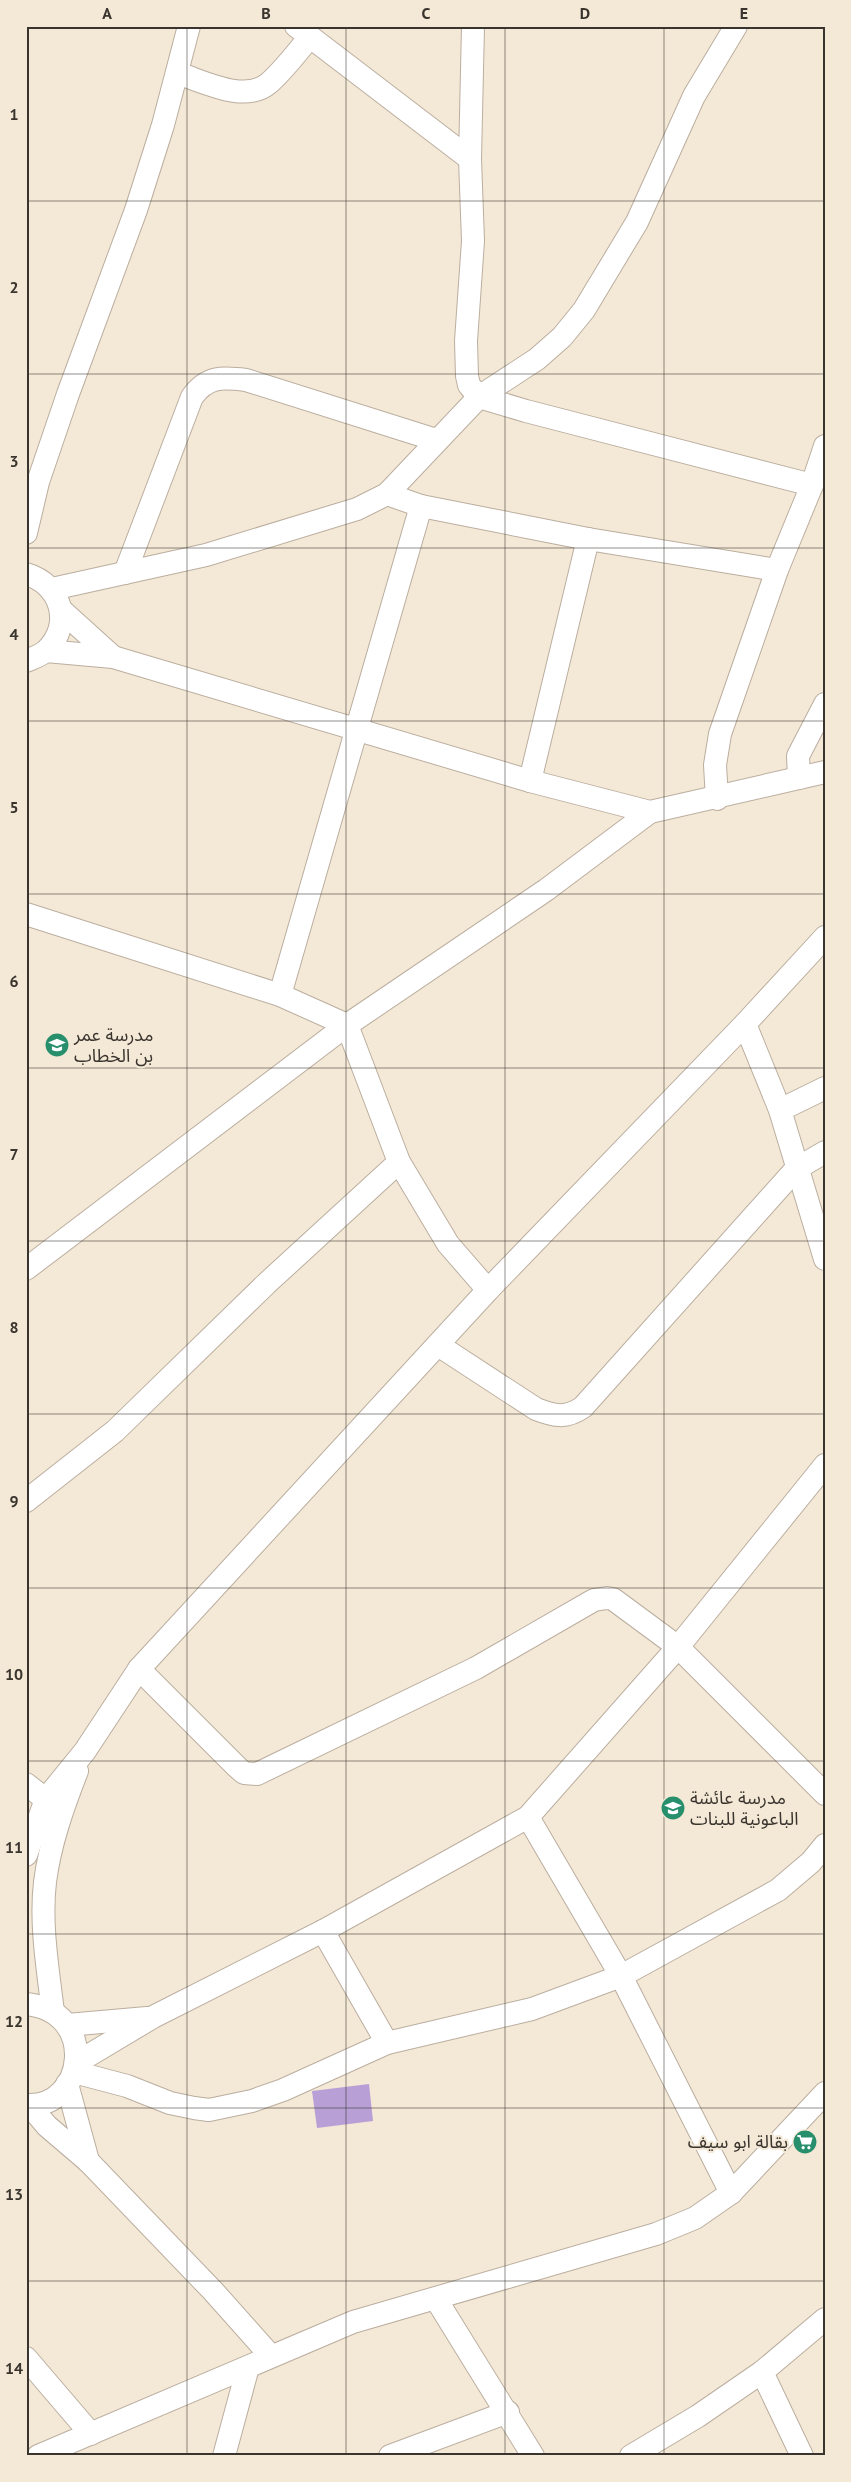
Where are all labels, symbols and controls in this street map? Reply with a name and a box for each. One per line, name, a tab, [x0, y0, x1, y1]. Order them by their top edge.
text: A	[102, 3, 112, 23]
text: B	[261, 3, 271, 23]
text: C	[422, 3, 431, 23]
text: D	[580, 3, 590, 23]
text: E	[740, 3, 748, 23]
text: 1	[9, 104, 19, 124]
text: 2	[9, 277, 19, 297]
text: 3	[9, 451, 19, 471]
text: 4	[9, 624, 19, 644]
text: 5	[9, 797, 19, 817]
text: 6	[9, 971, 19, 991]
place label: مدرسة عمر بن الخطاب	[73, 1023, 153, 1067]
school or university icon: مدرسة عمر بن الخطاب	[44, 1032, 70, 1058]
text: 7	[9, 1144, 19, 1164]
text: 8	[9, 1317, 19, 1337]
text: 9	[9, 1491, 19, 1511]
text: 10	[5, 1664, 23, 1684]
place label: مدرسة عائشة الباعونية للبنات	[690, 1786, 799, 1830]
school or university icon: مدرسة عائشة الباعونية للبنات	[660, 1795, 686, 1821]
text: 11	[5, 1837, 23, 1857]
text: 12	[5, 2011, 23, 2031]
supermarket icon: بقالة ابو سيف	[792, 2129, 818, 2155]
place label: بقالة ابو سيف	[688, 2130, 788, 2153]
text: 13	[5, 2184, 23, 2204]
text: 14	[5, 2358, 23, 2378]

